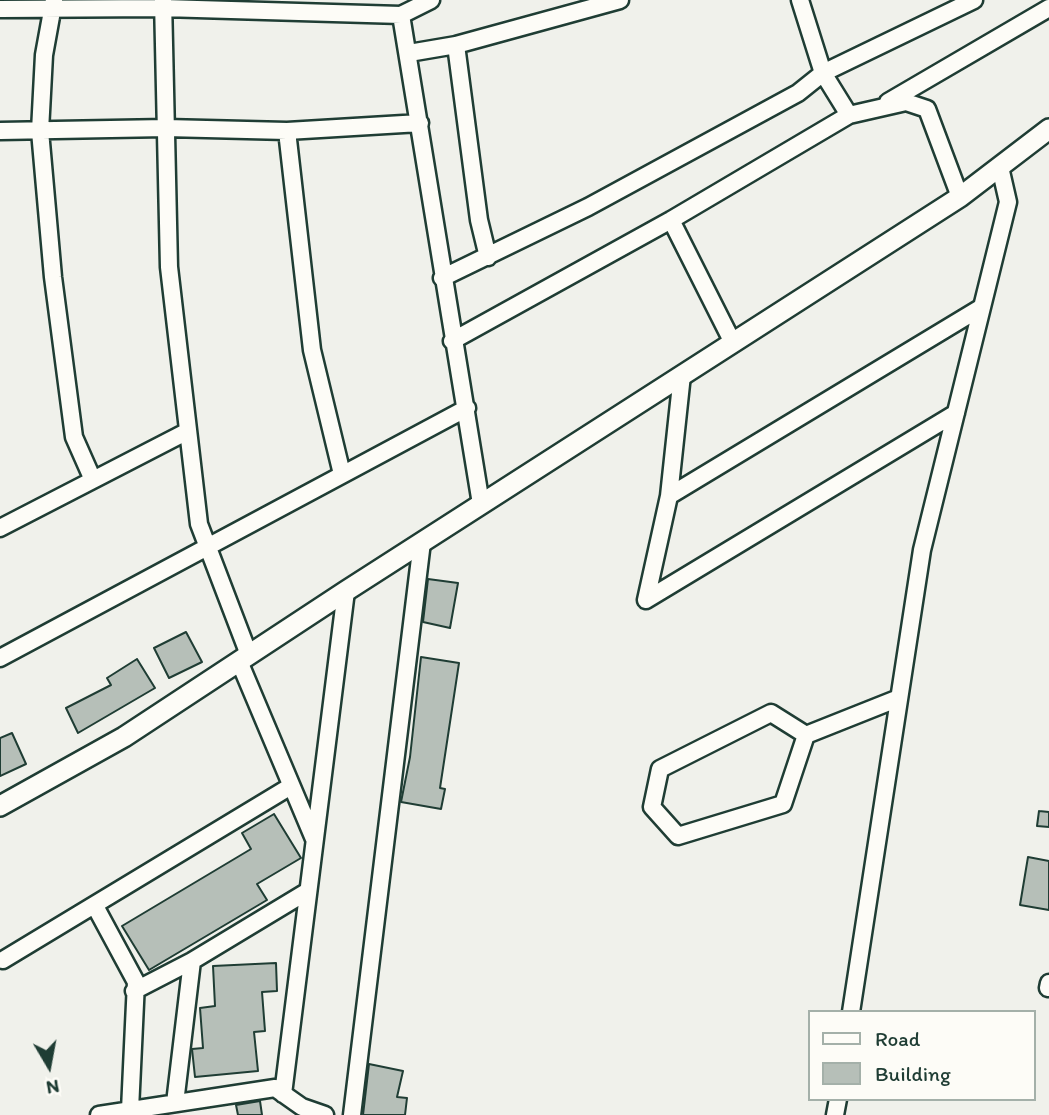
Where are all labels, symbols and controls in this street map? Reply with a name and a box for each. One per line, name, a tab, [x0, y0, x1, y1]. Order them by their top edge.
legend	[808, 1010, 1035, 1101]
text: Road	[875, 1026, 920, 1051]
north arrow	[14, 1031, 84, 1101]
text: Building	[875, 1061, 951, 1086]
text: N	[44, 1075, 61, 1100]

